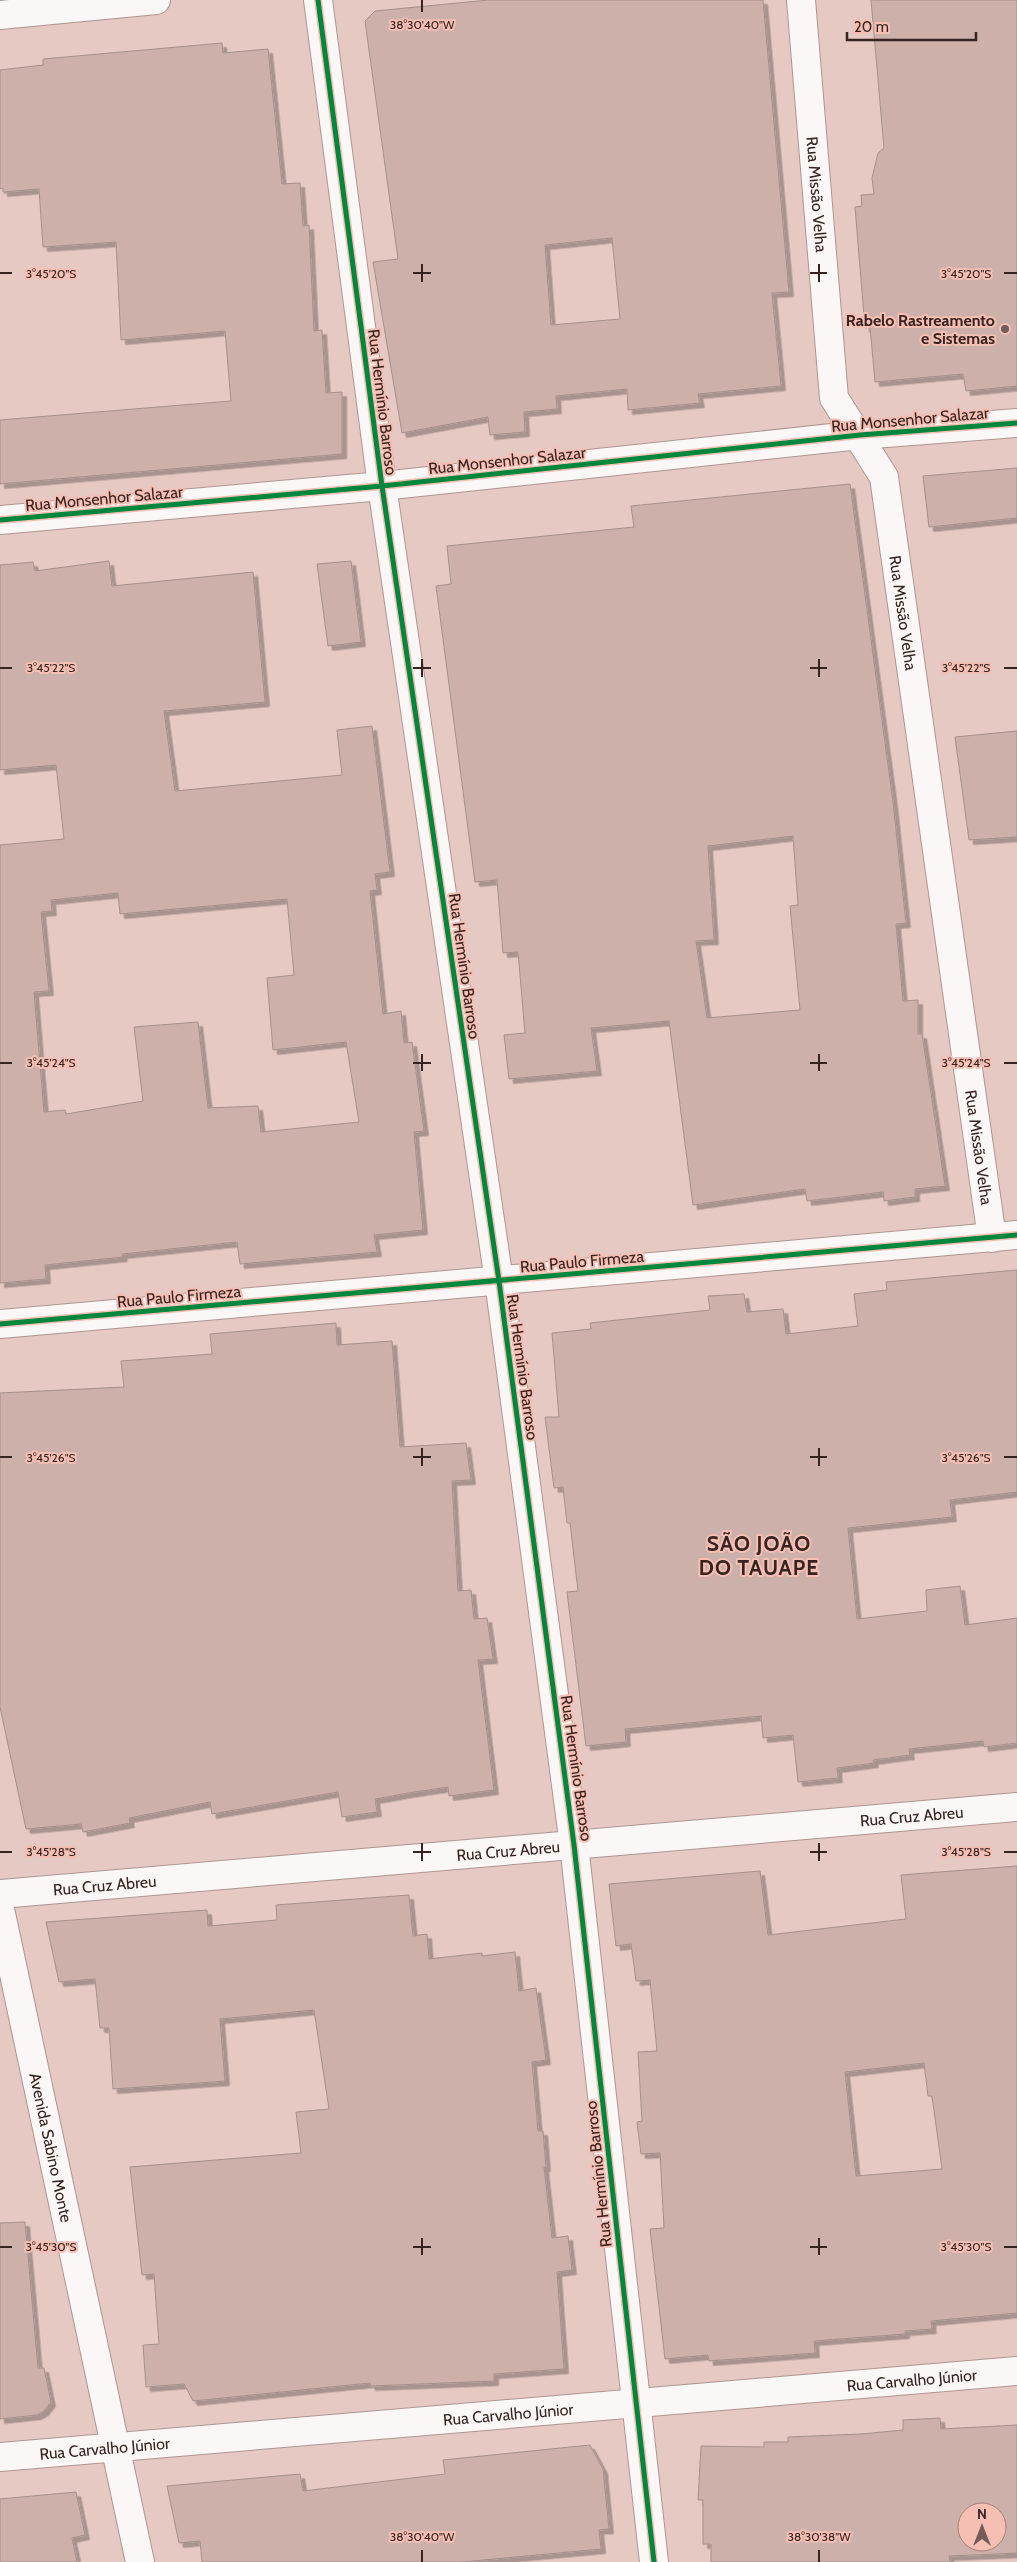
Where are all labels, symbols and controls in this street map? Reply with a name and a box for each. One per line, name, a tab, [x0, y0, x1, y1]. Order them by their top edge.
scale bar	[847, 10, 976, 42]
text: 38°30'40"W	[390, 17, 455, 32]
text: 20 m	[854, 18, 889, 36]
street label: Rua Missão Velha	[802, 136, 831, 253]
text: 3°45'20"S	[26, 266, 76, 281]
text: 3°45'20"S	[941, 266, 991, 281]
place label: Rabelo Rastreamento e Sistemas	[846, 311, 995, 348]
marker: Rabelo Rastreamento e Sistemas	[999, 323, 1011, 335]
street label: Rua Hermínio Barroso	[364, 328, 401, 476]
street label: Rua Monsenhor Salazar	[830, 403, 991, 436]
street label: Rua Monsenhor Salazar	[427, 443, 588, 478]
street label: Rua Monsenhor Salazar	[24, 482, 185, 515]
street label: Rua Missão Velha	[885, 554, 920, 672]
text: 3°45'22"S	[27, 660, 75, 675]
text: 3°45'22"S	[942, 660, 990, 675]
street label: Rua Hermínio Barroso	[445, 892, 484, 1040]
text: 3°45'24"S	[26, 1055, 76, 1070]
text: 3°45'24"S	[941, 1055, 991, 1070]
street label: Rua Missão Velha	[961, 1089, 996, 1207]
street label: Rua Paulo Firmeza	[519, 1247, 645, 1276]
street label: Rua Paulo Firmeza	[116, 1282, 242, 1311]
street label: Rua Hermínio Barroso	[503, 1293, 542, 1441]
text: 3°45'26"S	[26, 1450, 76, 1465]
text: 3°45'26"S	[941, 1450, 991, 1465]
district label: SÃO JOÃO DO TAUAPE	[699, 1531, 819, 1580]
street label: Rua Hermínio Barroso	[557, 1694, 596, 1842]
street label: Rua Cruz Abreu	[859, 1803, 964, 1830]
street label: Rua Cruz Abreu	[456, 1837, 561, 1865]
text: 3°45'28"S	[26, 1844, 76, 1859]
text: 3°45'28"S	[941, 1844, 991, 1859]
street label: Rua Cruz Abreu	[52, 1872, 157, 1899]
street label: Avenida Sabino Monte	[25, 2071, 76, 2224]
street label: Rua Hermínio Barroso	[581, 2100, 616, 2248]
text: 3°45'30"S	[26, 2239, 76, 2254]
text: 3°45'30"S	[941, 2239, 991, 2254]
street label: Rua Carvalho Júnior	[846, 2365, 979, 2395]
street label: Rua Carvalho Júnior	[442, 2399, 575, 2429]
street label: Rua Carvalho Júnior	[39, 2434, 171, 2464]
north arrow	[957, 2502, 1007, 2552]
text: N	[977, 2505, 987, 2523]
text: 38°30'40"W	[390, 2529, 455, 2544]
text: 38°30'38"W	[787, 2529, 851, 2544]

